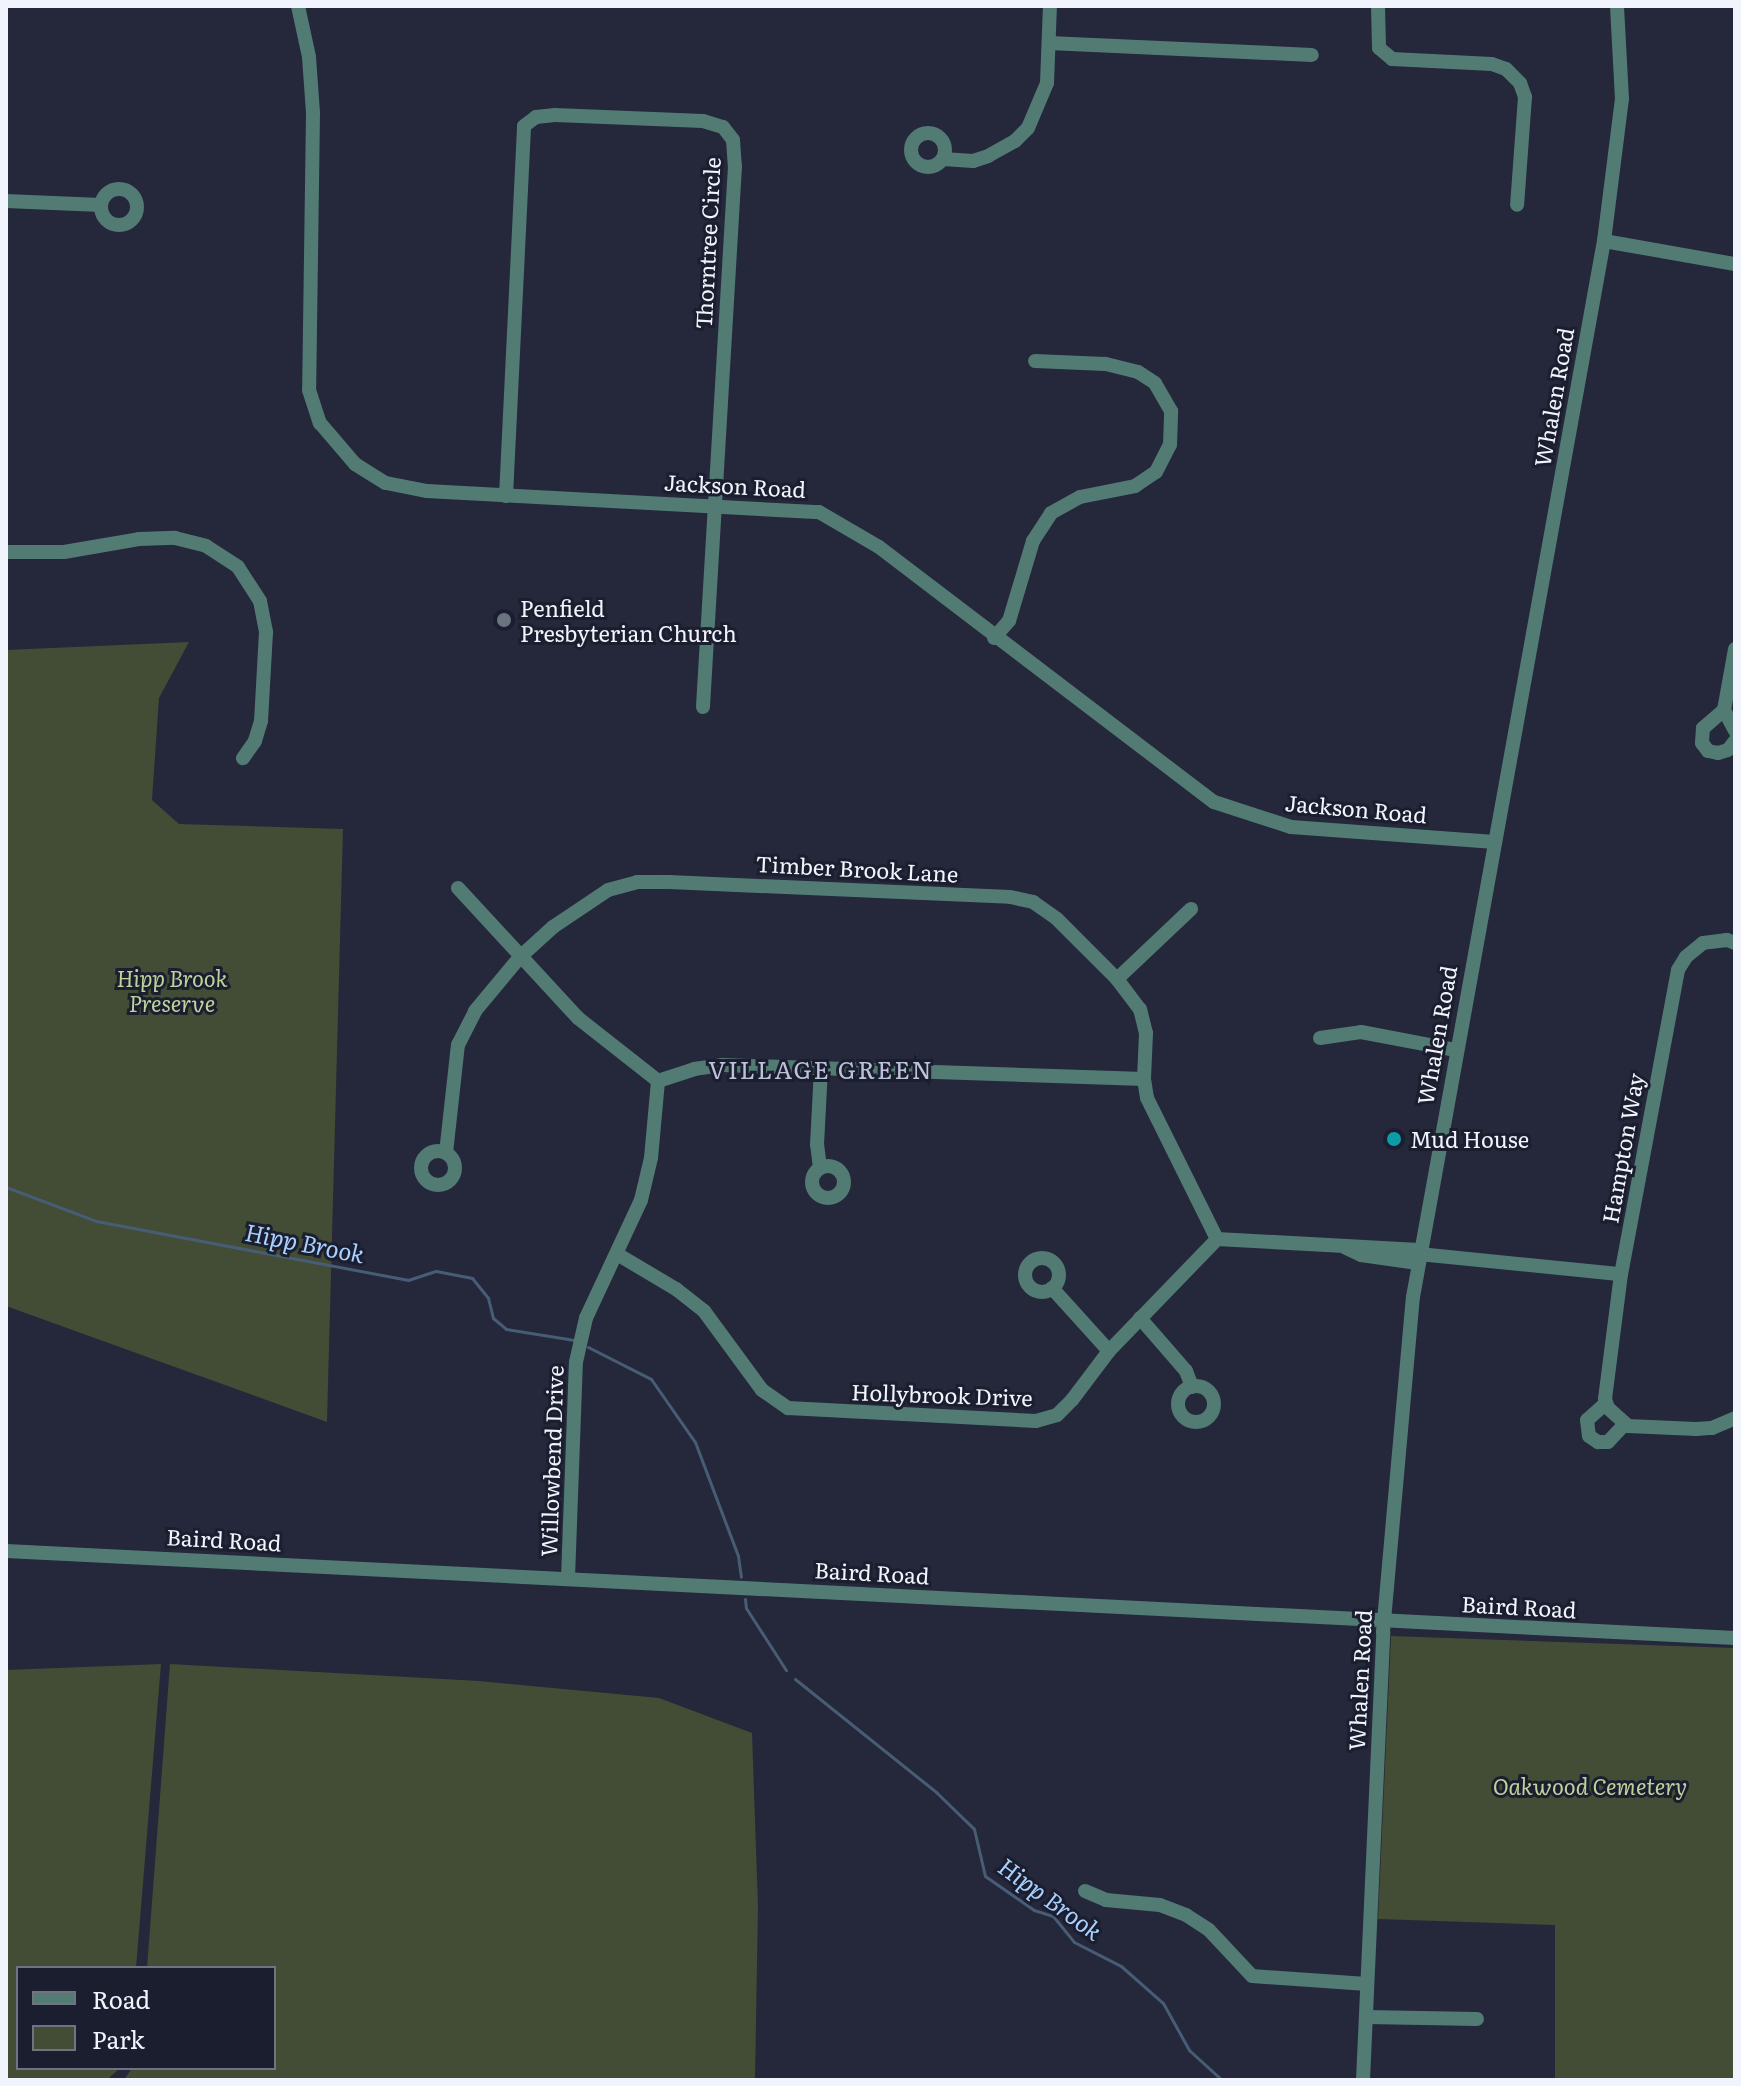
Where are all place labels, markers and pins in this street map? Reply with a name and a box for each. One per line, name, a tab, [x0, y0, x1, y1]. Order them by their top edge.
place label: Penfield Presbyterian Church	[520, 594, 737, 646]
marker: Penfield Presbyterian Church	[495, 611, 513, 629]
place label: Mud House	[1410, 1126, 1529, 1152]
marker: Mud House	[1385, 1130, 1403, 1148]

